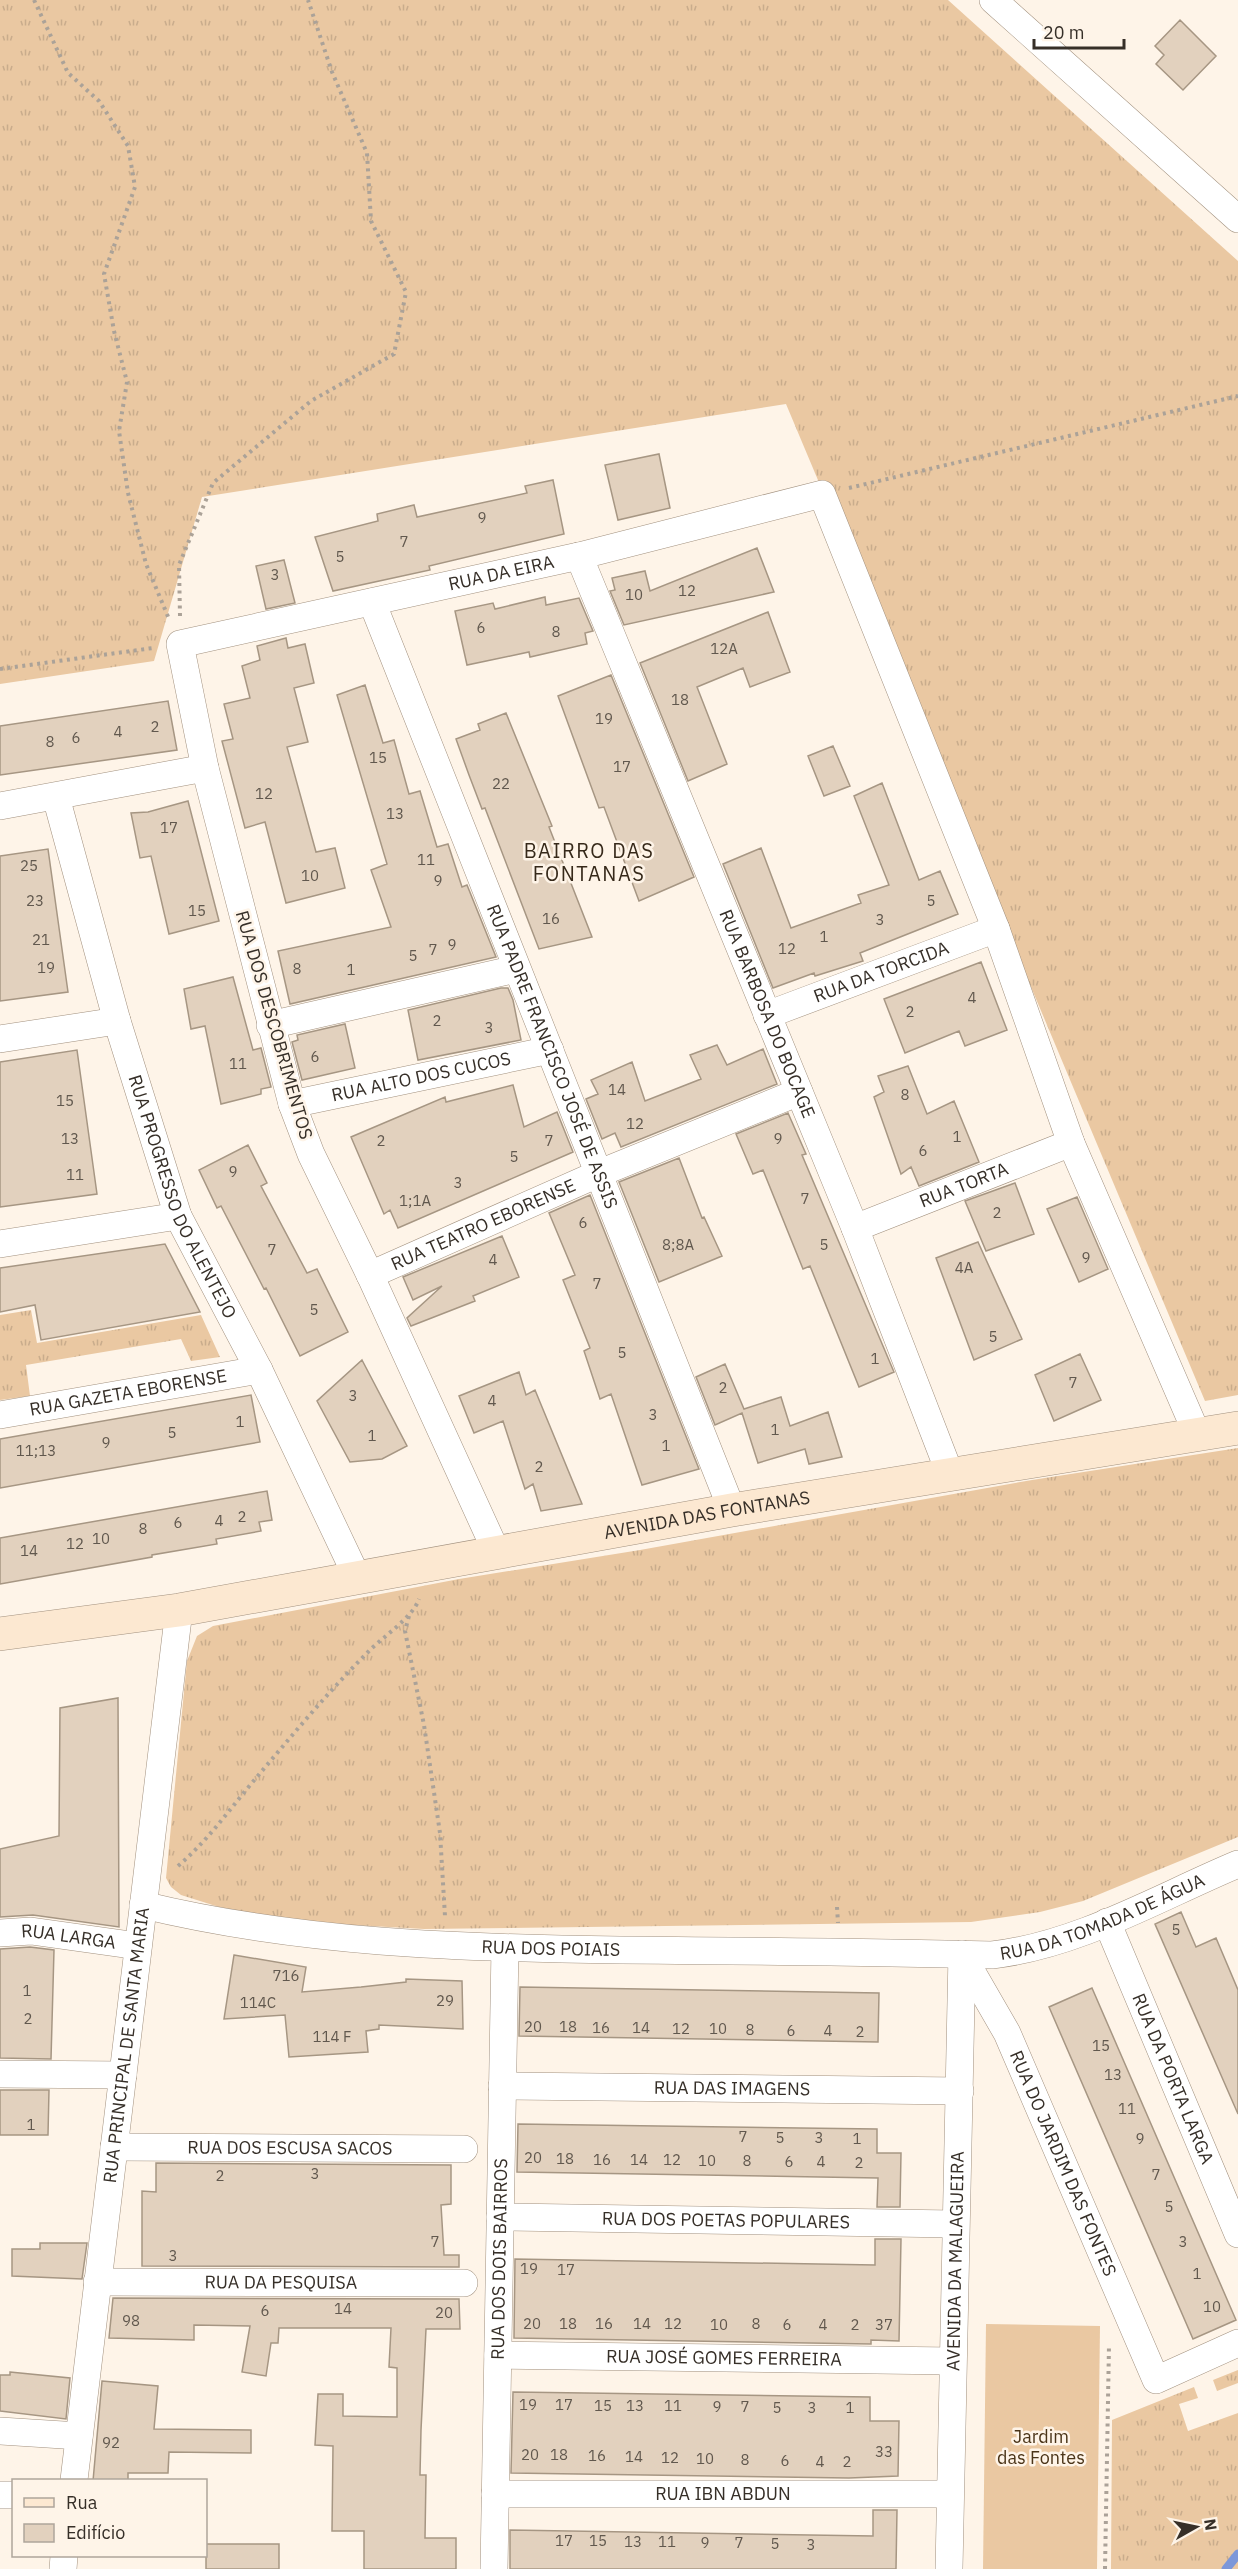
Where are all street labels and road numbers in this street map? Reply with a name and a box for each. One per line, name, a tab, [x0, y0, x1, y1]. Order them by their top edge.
street label: RUA DA EIRA	[446, 550, 557, 595]
street label: RUA PADRE FRANCISCO JOSÉ DE ASSIS	[482, 901, 623, 1212]
street label: RUA BARBOSA DO BOCAGE	[714, 906, 821, 1121]
street label: RUA DOS DESCOBRIMENTOS	[231, 908, 318, 1142]
street label: RUA DA TORCIDA	[810, 936, 952, 1007]
street label: RUA ALTO DOS CUCOS	[329, 1047, 513, 1106]
street label: RUA PROGRESSO DO ALENTEJO	[124, 1072, 242, 1322]
street label: RUA TORTA	[916, 1157, 1012, 1213]
street label: RUA TEATRO EBORENSE	[387, 1173, 579, 1275]
street label: RUA GAZETA EBORENSE	[28, 1364, 228, 1421]
street label: AVENIDA DAS FONTANAS	[602, 1486, 812, 1544]
street label: RUA DA TOMADA DE ÁGUA	[998, 1868, 1208, 1965]
street label: RUA PRINCIPAL DE SANTA MARIA	[98, 1905, 154, 2184]
street label: RUA LARGA	[20, 1919, 118, 1954]
street label: RUA DOS POIAIS	[481, 1935, 620, 1961]
street label: RUA DA PORTA LARGA	[1127, 1990, 1219, 2168]
street label: RUA DO JARDIM DAS FONTES	[1005, 2047, 1122, 2279]
street label: RUA DAS IMAGENS	[654, 2076, 810, 2100]
street label: RUA DOS ESCUSA SACOS	[187, 2135, 393, 2160]
street label: AVENIDA DA MALAGUEIRA	[941, 2150, 969, 2371]
street label: RUA DOS DOIS BAIRROS	[486, 2158, 512, 2360]
street label: RUA DOS POETAS POPULARES	[602, 2207, 850, 2233]
street label: RUA DA PESQUISA	[205, 2270, 358, 2294]
street label: RUA JOSÉ GOMES FERREIRA	[606, 2344, 842, 2371]
street label: RUA IBN ABDUN	[655, 2482, 791, 2505]

